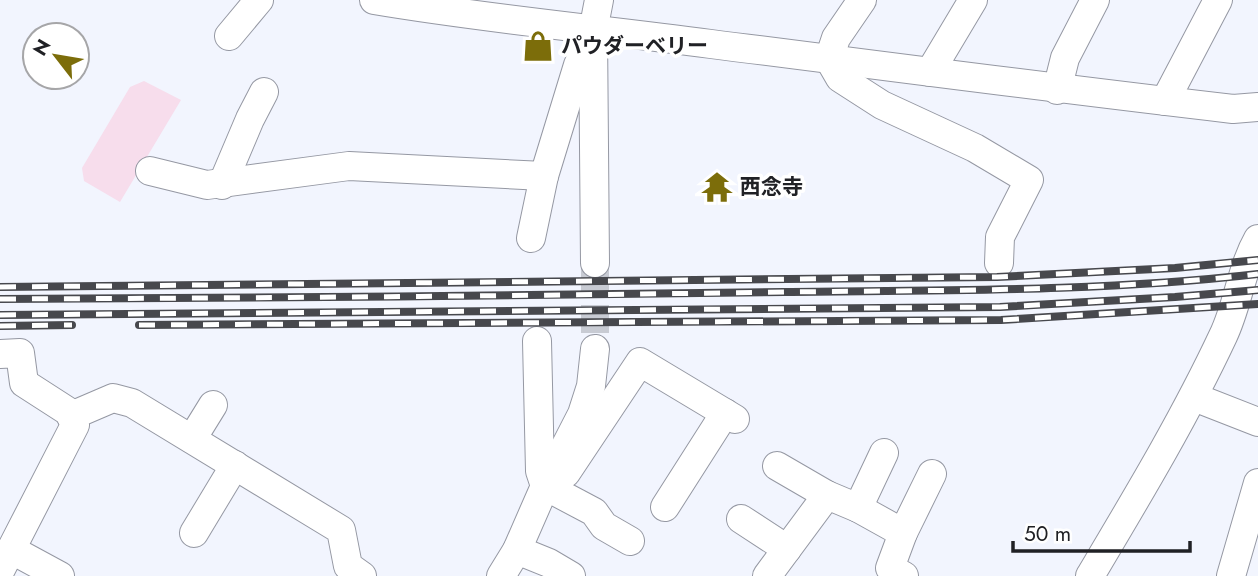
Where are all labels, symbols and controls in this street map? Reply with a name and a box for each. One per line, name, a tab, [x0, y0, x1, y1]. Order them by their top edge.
north arrow	[21, 21, 91, 91]
shop icon: パウダーベリー	[521, 29, 555, 63]
place label: パウダーベリー	[561, 31, 708, 61]
text: N	[26, 34, 57, 61]
temple icon: 西念寺	[700, 170, 734, 204]
place label: 西念寺	[740, 172, 803, 202]
scale bar	[1013, 510, 1190, 554]
text: 50 m	[1024, 519, 1071, 549]

